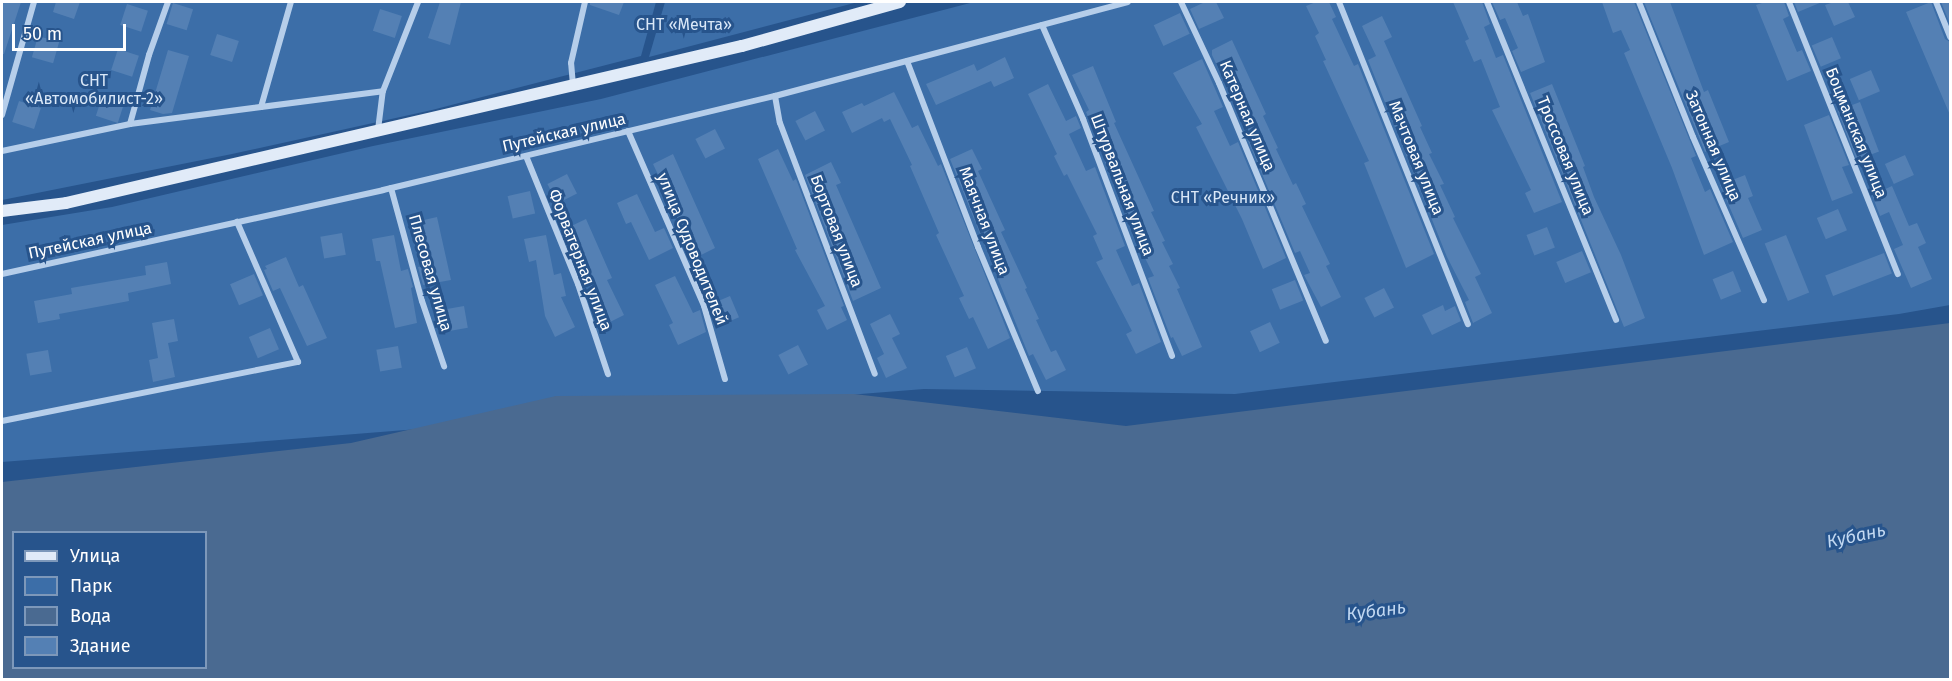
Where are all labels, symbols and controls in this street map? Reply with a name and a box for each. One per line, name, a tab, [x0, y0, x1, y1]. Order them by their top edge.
scale bar	[15, 12, 129, 50]
park label: СНТ «Мечта»	[636, 15, 732, 35]
text: 50 m	[23, 23, 62, 45]
street label: Катерная улица	[1215, 58, 1279, 174]
street label: Боцманская улица	[1821, 65, 1891, 201]
park label: СНТ «Автомобилист-2»	[25, 71, 163, 109]
street label: Затонная улица	[1681, 88, 1745, 204]
street label: Троссовая улица	[1532, 94, 1598, 218]
street label: Мачтовая улица	[1384, 98, 1448, 218]
street label: Путейская улица	[501, 109, 627, 157]
street label: Штурвальная улица	[1086, 111, 1158, 259]
street label: Маячная улица	[954, 164, 1014, 278]
street label: улица Судоводителей	[653, 170, 731, 328]
street label: Бортовая улица	[806, 172, 866, 290]
street label: Форватерная улица	[544, 187, 616, 333]
park label: СНТ «Речник»	[1171, 188, 1275, 208]
street label: Плесовая улица	[404, 212, 456, 334]
street label: Путейская улица	[26, 219, 154, 263]
water label: Кубань	[1825, 519, 1887, 553]
legend	[12, 531, 207, 669]
text: Улица	[70, 545, 120, 567]
text: Парк	[70, 575, 112, 597]
water label: Кубань	[1345, 597, 1407, 625]
text: Вода	[70, 605, 111, 627]
text: Здание	[70, 635, 131, 657]

